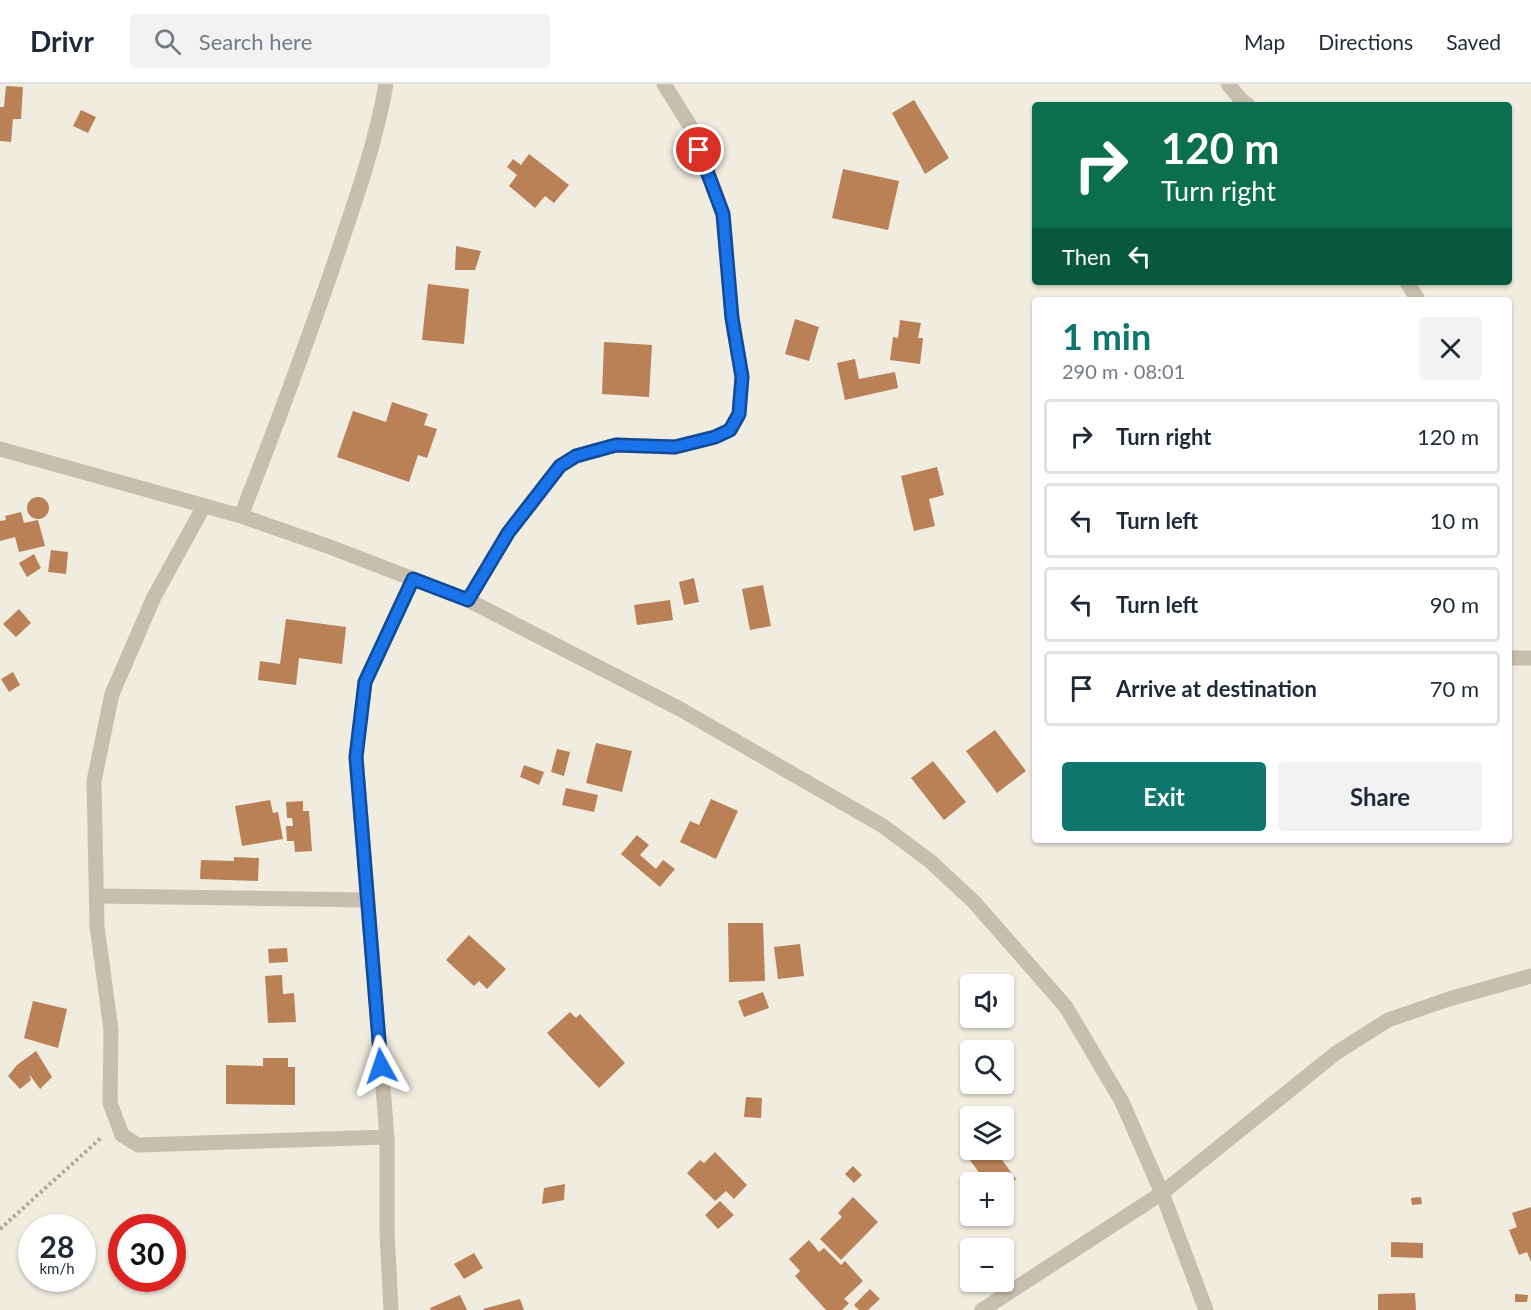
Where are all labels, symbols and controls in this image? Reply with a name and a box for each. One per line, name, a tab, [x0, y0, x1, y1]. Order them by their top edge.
search box	[130, 14, 550, 68]
text: Drivr	[30, 24, 94, 58]
icon: search	[151, 25, 184, 58]
text: Search here	[199, 28, 312, 55]
text: Map	[1244, 29, 1285, 54]
text: Directions	[1318, 29, 1413, 54]
text: Saved	[1446, 29, 1501, 54]
text: 120 m	[1161, 123, 1279, 173]
pin	[673, 124, 724, 175]
icon: right	[1062, 126, 1140, 204]
icon: arrive	[682, 133, 715, 166]
text: Turn right	[1161, 174, 1276, 207]
icon: left	[1123, 240, 1156, 273]
text: Then	[1062, 243, 1111, 270]
text: 1 min	[1062, 314, 1151, 358]
button: close	[1419, 317, 1482, 380]
text: 290 m · 08:01	[1062, 359, 1185, 383]
icon: right	[1065, 420, 1098, 453]
text: Turn right	[1116, 423, 1211, 450]
text: 120 m	[1417, 423, 1479, 450]
icon: left	[1065, 504, 1098, 537]
text: Turn left	[1116, 507, 1198, 534]
text: 10 m	[1430, 507, 1479, 534]
icon: left	[1065, 588, 1098, 621]
text: Turn left	[1116, 591, 1198, 618]
text: 90 m	[1430, 591, 1479, 618]
icon: arrive	[1065, 672, 1098, 705]
text: Arrive at destination	[1116, 675, 1317, 702]
text: 70 m	[1430, 675, 1479, 702]
button: Exit	[1062, 762, 1266, 831]
button: Share	[1278, 762, 1482, 831]
map controls	[960, 974, 1014, 1292]
button: sound	[960, 974, 1014, 1028]
position arrow	[349, 1034, 413, 1098]
button: search	[960, 1040, 1014, 1094]
button: layers	[960, 1106, 1014, 1160]
button: +	[960, 1172, 1014, 1226]
speed limit sign: 30	[108, 1214, 186, 1292]
text: 28	[40, 1228, 74, 1264]
button: −	[960, 1238, 1014, 1292]
text: km/h	[39, 1259, 75, 1277]

